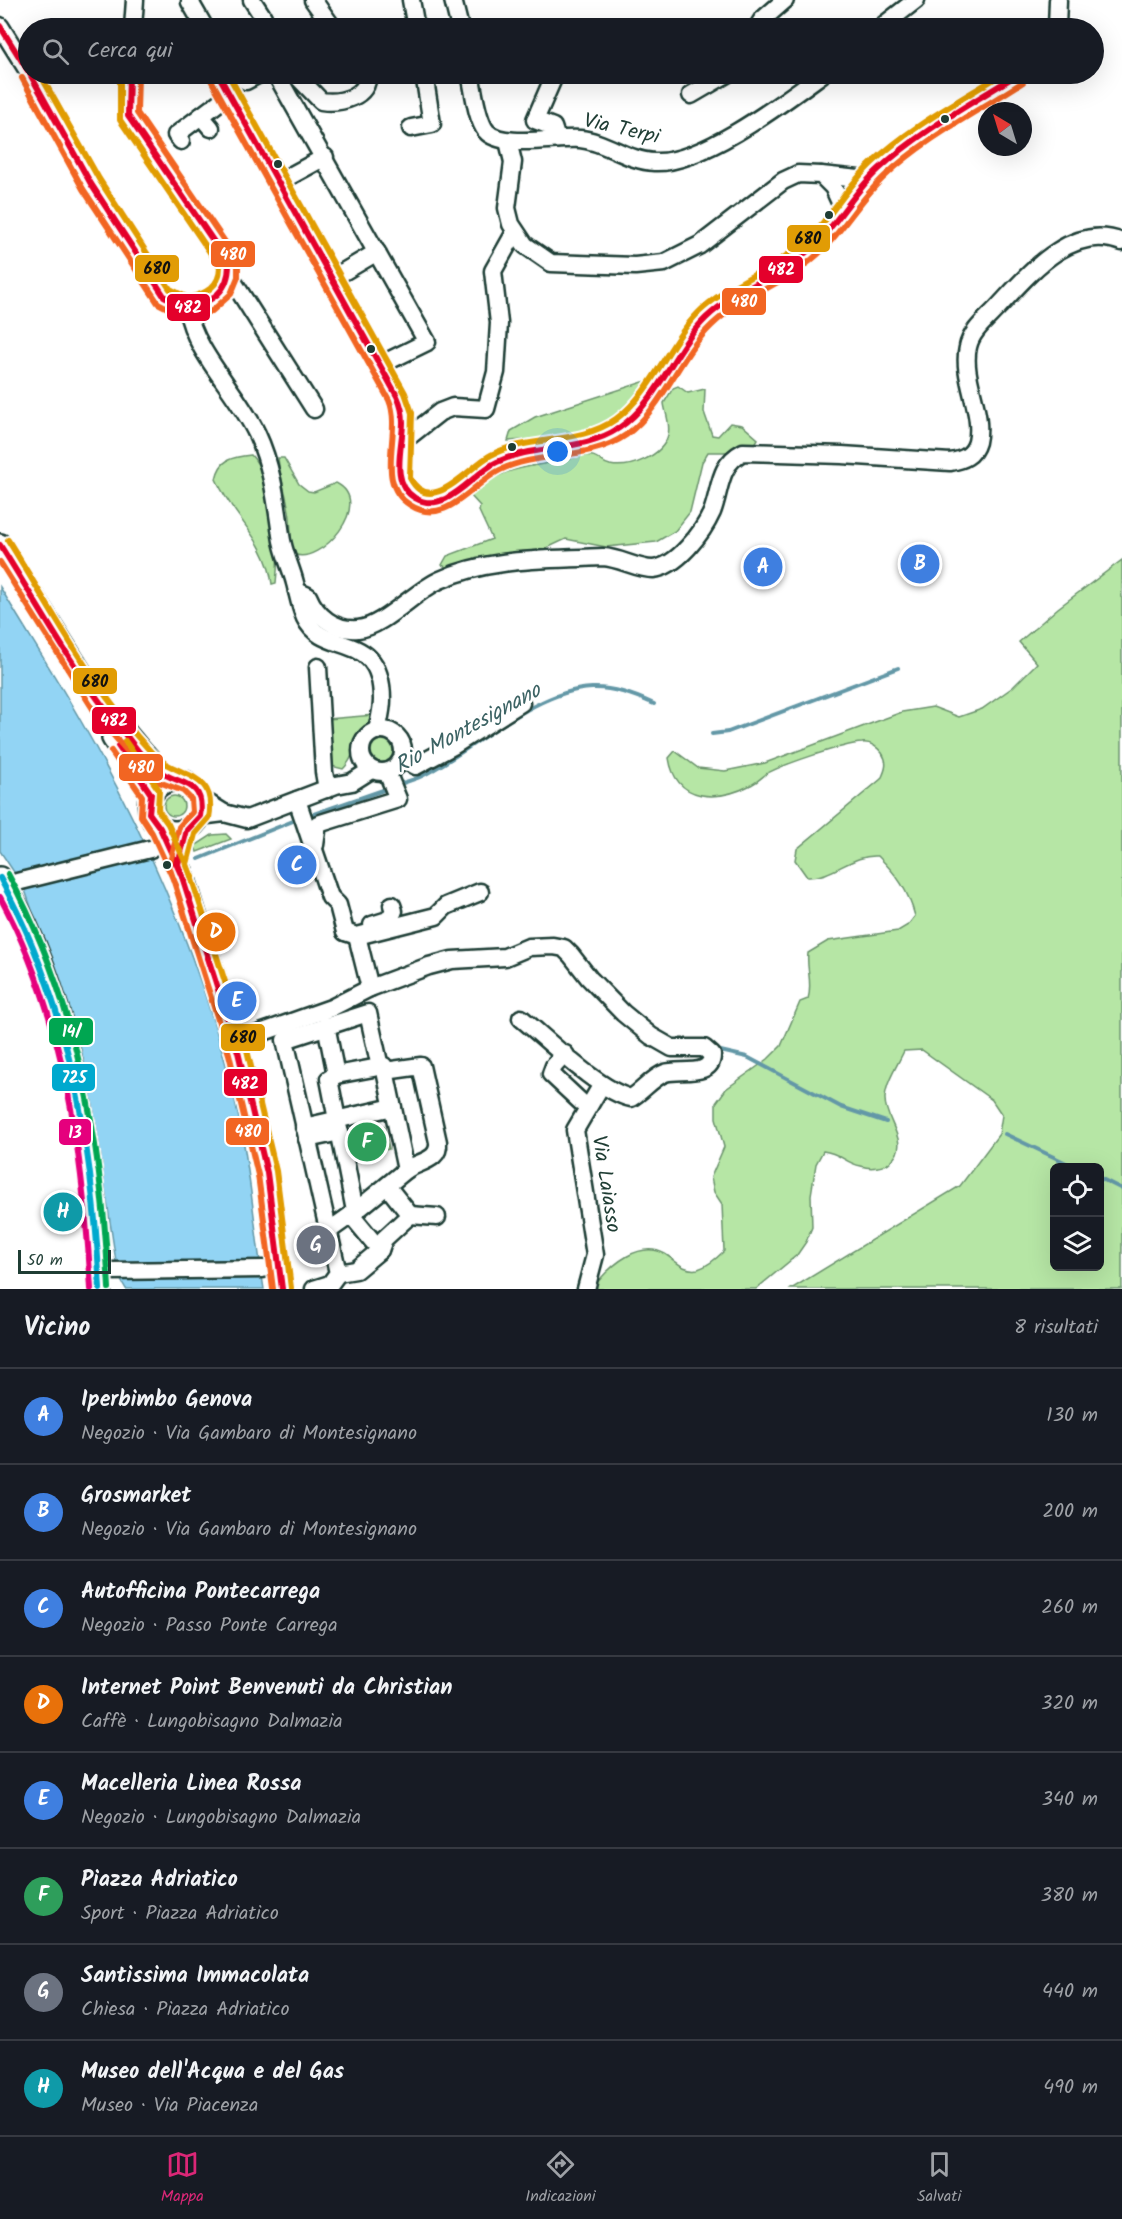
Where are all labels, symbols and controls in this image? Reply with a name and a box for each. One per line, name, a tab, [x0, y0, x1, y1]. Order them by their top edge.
search box	[18, 18, 1104, 84]
text: Cerca qui	[87, 34, 173, 69]
icon: search	[39, 35, 72, 68]
north arrow	[978, 102, 1032, 156]
street label: Via Terpi	[580, 105, 664, 154]
unlabelled marker	[939, 113, 951, 125]
unlabelled marker	[272, 158, 284, 170]
unlabelled marker	[823, 209, 835, 221]
line badge: 680	[786, 224, 831, 253]
text: 680	[795, 227, 822, 252]
line badge: 480	[210, 240, 256, 268]
text: 480	[220, 243, 247, 268]
line badge: 680	[134, 254, 180, 283]
line badge: 482	[758, 255, 804, 284]
text: 680	[144, 257, 171, 282]
text: 482	[767, 258, 795, 283]
line badge: 480	[721, 287, 767, 316]
text: 480	[731, 290, 758, 315]
line badge: 482	[166, 293, 211, 322]
text: 482	[174, 296, 202, 321]
unlabelled marker	[365, 343, 377, 355]
your location	[543, 437, 572, 466]
unlabelled marker	[506, 441, 518, 453]
pin: B	[900, 542, 940, 586]
pin: A	[744, 544, 783, 590]
line badge: 680	[72, 667, 118, 695]
text: 680	[82, 670, 109, 695]
water label: Rio Montesignano	[388, 673, 550, 784]
line badge: 482	[91, 706, 137, 735]
text: 482	[100, 709, 128, 734]
line badge: 480	[118, 753, 164, 782]
text: 480	[128, 756, 155, 781]
pin: C	[278, 842, 316, 888]
unlabelled marker	[161, 859, 173, 871]
pin: D	[196, 910, 236, 954]
pin: E	[218, 978, 256, 1024]
line badge: 14/	[48, 1017, 94, 1046]
text: 14/	[62, 1020, 83, 1045]
line badge: 680	[220, 1023, 266, 1052]
text: 680	[230, 1026, 257, 1051]
line badge: 725	[51, 1063, 96, 1092]
text: 725	[62, 1066, 88, 1091]
line badge: 482	[223, 1068, 268, 1097]
text: 482	[231, 1072, 259, 1097]
line badge: 480	[225, 1117, 270, 1146]
line badge: 13	[58, 1118, 92, 1146]
text: 480	[235, 1120, 262, 1145]
pin: F	[348, 1120, 386, 1164]
text: 13	[68, 1121, 82, 1146]
street label: Via Laiasso	[582, 1133, 629, 1235]
map controls	[1050, 1163, 1104, 1271]
button: locate	[1050, 1163, 1104, 1217]
pin: H	[44, 1190, 82, 1234]
button: layers	[1050, 1217, 1104, 1271]
pin: G	[296, 1222, 336, 1268]
scale bar	[18, 1247, 111, 1274]
text: 50 m	[27, 1248, 63, 1273]
text: Vicino	[24, 1307, 90, 1349]
text: 8 risultati	[1014, 1312, 1098, 1344]
text: Iperbimbo Genova	[81, 1383, 252, 1418]
text: A	[37, 1400, 50, 1432]
text: 130 m	[1046, 1400, 1098, 1432]
text: Negozio · Via Gambaro di Montesignano	[81, 1418, 417, 1450]
text: Grosmarket	[81, 1479, 191, 1514]
text: B	[37, 1496, 50, 1528]
text: 200 m	[1042, 1496, 1098, 1528]
text: Negozio · Via Gambaro di Montesignano	[81, 1514, 417, 1546]
text: Autofficina Pontecarrega	[81, 1575, 320, 1610]
text: C	[37, 1592, 50, 1624]
text: 260 m	[1041, 1592, 1098, 1624]
text: Negozio · Passo Ponte Carrega	[81, 1610, 338, 1642]
text: Internet Point Benvenuti da Christian	[81, 1671, 453, 1706]
text: D	[37, 1688, 50, 1720]
text: 320 m	[1041, 1688, 1098, 1720]
text: Caffè · Lungobisagno Dalmazia	[81, 1706, 343, 1738]
text: Macelleria Linea Rossa	[81, 1767, 302, 1802]
text: E	[38, 1784, 49, 1816]
text: 340 m	[1042, 1784, 1098, 1816]
text: Negozio · Lungobisagno Dalmazia	[81, 1802, 361, 1834]
text: Piazza Adriatico	[81, 1863, 238, 1898]
text: F	[38, 1880, 49, 1912]
text: 380 m	[1041, 1880, 1098, 1912]
text: Sport · Piazza Adriatico	[81, 1898, 279, 1930]
text: Santissima Immacolata	[81, 1959, 309, 1994]
text: G	[38, 1976, 49, 2008]
text: 440 m	[1042, 1976, 1098, 2008]
text: Chiesa · Piazza Adriatico	[81, 1994, 290, 2026]
text: Museo dell'Acqua e del Gas	[81, 2055, 344, 2090]
text: H	[37, 2072, 50, 2104]
text: 490 m	[1043, 2072, 1098, 2104]
text: Museo · Via Piacenza	[81, 2090, 258, 2122]
tab: Mappa	[161, 2148, 204, 2209]
tab: Indicazioni	[525, 2148, 596, 2209]
tab: Salvati	[917, 2148, 961, 2209]

